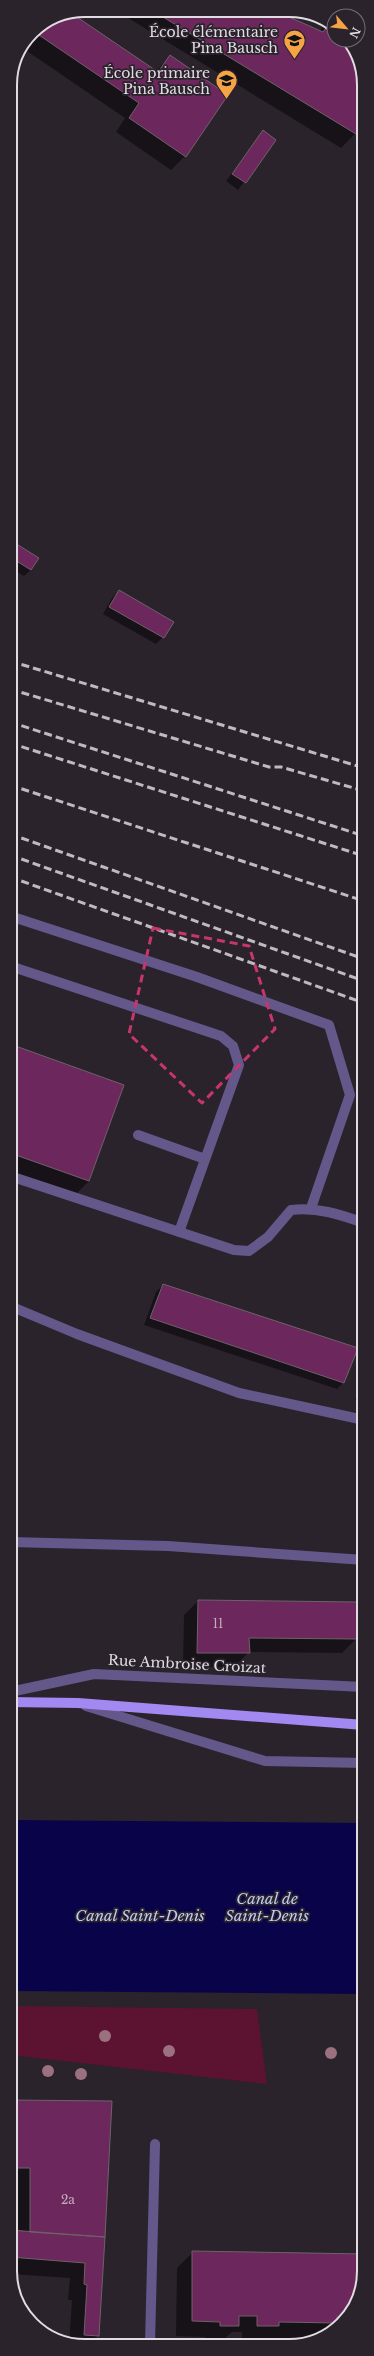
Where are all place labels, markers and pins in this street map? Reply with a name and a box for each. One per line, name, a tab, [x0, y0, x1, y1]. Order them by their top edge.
place label: École élémentaire Pina Bausch	[149, 23, 278, 57]
school or university icon: École élémentaire Pina Bausch	[281, 27, 307, 60]
place label: École primaire Pina Bausch	[104, 64, 210, 98]
school or university icon: École primaire Pina Bausch	[213, 68, 239, 101]

